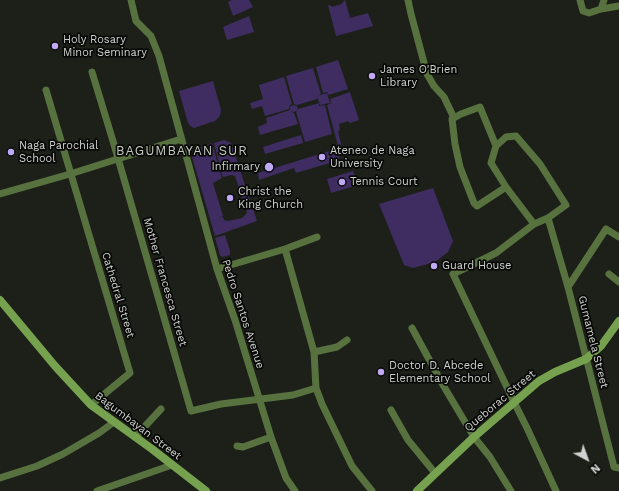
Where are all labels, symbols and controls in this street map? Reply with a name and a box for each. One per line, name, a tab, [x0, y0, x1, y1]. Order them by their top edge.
place label: Holy Rosary Minor Seminary	[63, 33, 147, 59]
marker: Holy Rosary Minor Seminary	[50, 41, 60, 51]
place label: James O'Brien Library	[380, 63, 457, 89]
marker: James O'Brien Library	[367, 71, 377, 81]
place label: Naga Parochial School	[19, 139, 98, 165]
district label: BAGUMBAYAN SUR	[116, 143, 248, 159]
place label: Ateneo de Naga University	[330, 144, 415, 170]
marker: Naga Parochial School	[6, 147, 16, 157]
marker: Ateneo de Naga University	[317, 152, 327, 162]
place label: Infirmary	[211, 160, 260, 174]
marker: Infirmary	[263, 161, 275, 173]
place label: Tennis Court	[350, 175, 418, 189]
marker: Tennis Court	[337, 177, 347, 187]
place label: Christ the King Church	[238, 185, 303, 211]
marker: Christ the King Church	[225, 193, 235, 203]
street label: Mother Francesca Street	[140, 216, 190, 348]
street label: Cathedral Street	[99, 251, 137, 339]
street label: Pedro Santos Avenue	[219, 258, 267, 370]
place label: Guard House	[442, 259, 511, 273]
marker: Guard House	[429, 261, 439, 271]
street label: Gumamela Street	[575, 294, 611, 390]
place label: Doctor D. Abcede Elementary School	[389, 359, 491, 385]
marker: Doctor D. Abcede Elementary School	[376, 367, 386, 377]
street label: Queborac Street	[462, 368, 538, 434]
street label: Bagumbayan Street	[92, 389, 184, 463]
north arrow	[567, 439, 607, 479]
text: N	[588, 461, 603, 476]

